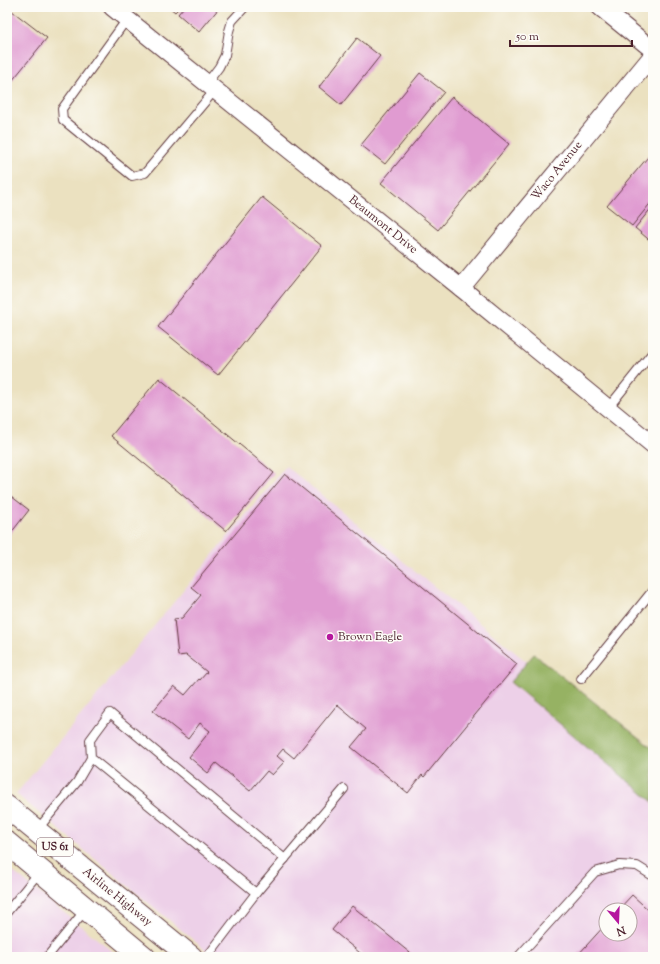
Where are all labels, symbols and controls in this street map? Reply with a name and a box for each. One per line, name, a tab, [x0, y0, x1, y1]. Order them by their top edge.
scale bar	[510, 22, 632, 48]
text: 50 m	[515, 28, 539, 46]
street label: Waco Avenue	[527, 137, 587, 205]
street label: Beaumont Drive	[345, 191, 422, 259]
place label: Brown Eagle	[338, 628, 403, 646]
marker: Brown Eagle	[325, 632, 335, 642]
road number: US 61	[37, 838, 73, 856]
street label: Airline Highway	[78, 863, 156, 931]
north arrow	[598, 902, 638, 942]
text: N	[614, 921, 629, 940]

